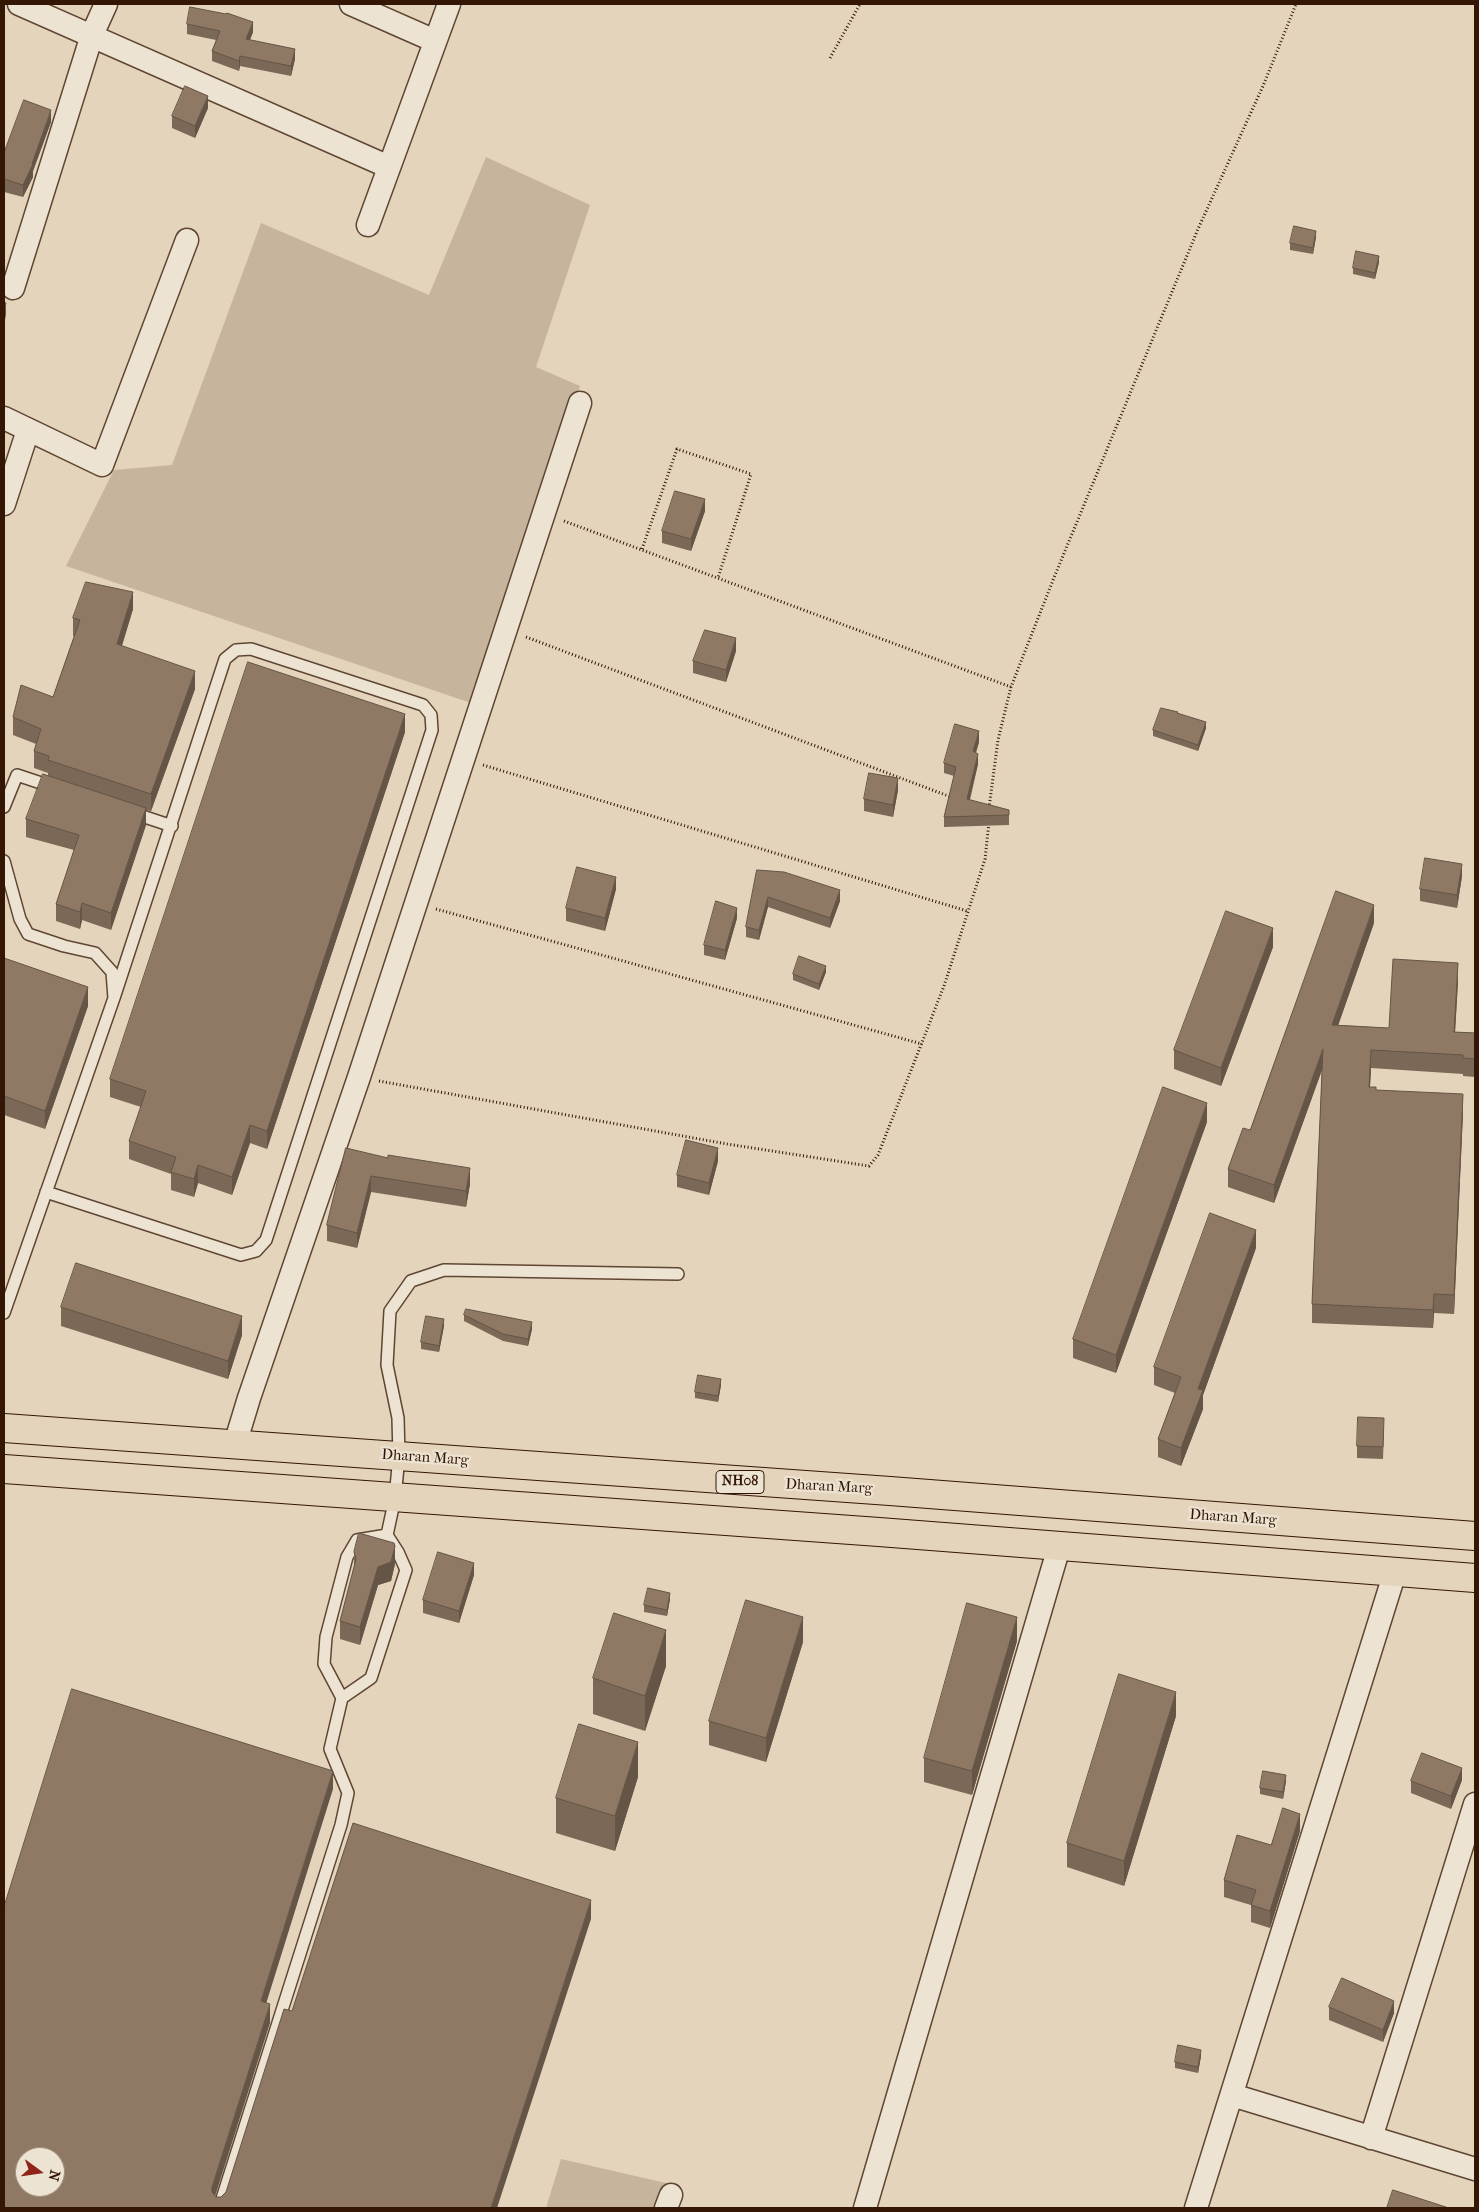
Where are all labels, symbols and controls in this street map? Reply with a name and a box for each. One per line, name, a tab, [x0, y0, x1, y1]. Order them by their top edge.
street label: Dharan Marg	[381, 1446, 469, 1470]
road number: NH08	[716, 1470, 764, 1494]
street label: Dharan Marg	[785, 1476, 873, 1498]
street label: Dharan Marg	[1189, 1506, 1277, 1530]
north arrow	[15, 2147, 65, 2197]
text: N	[45, 2168, 64, 2183]

